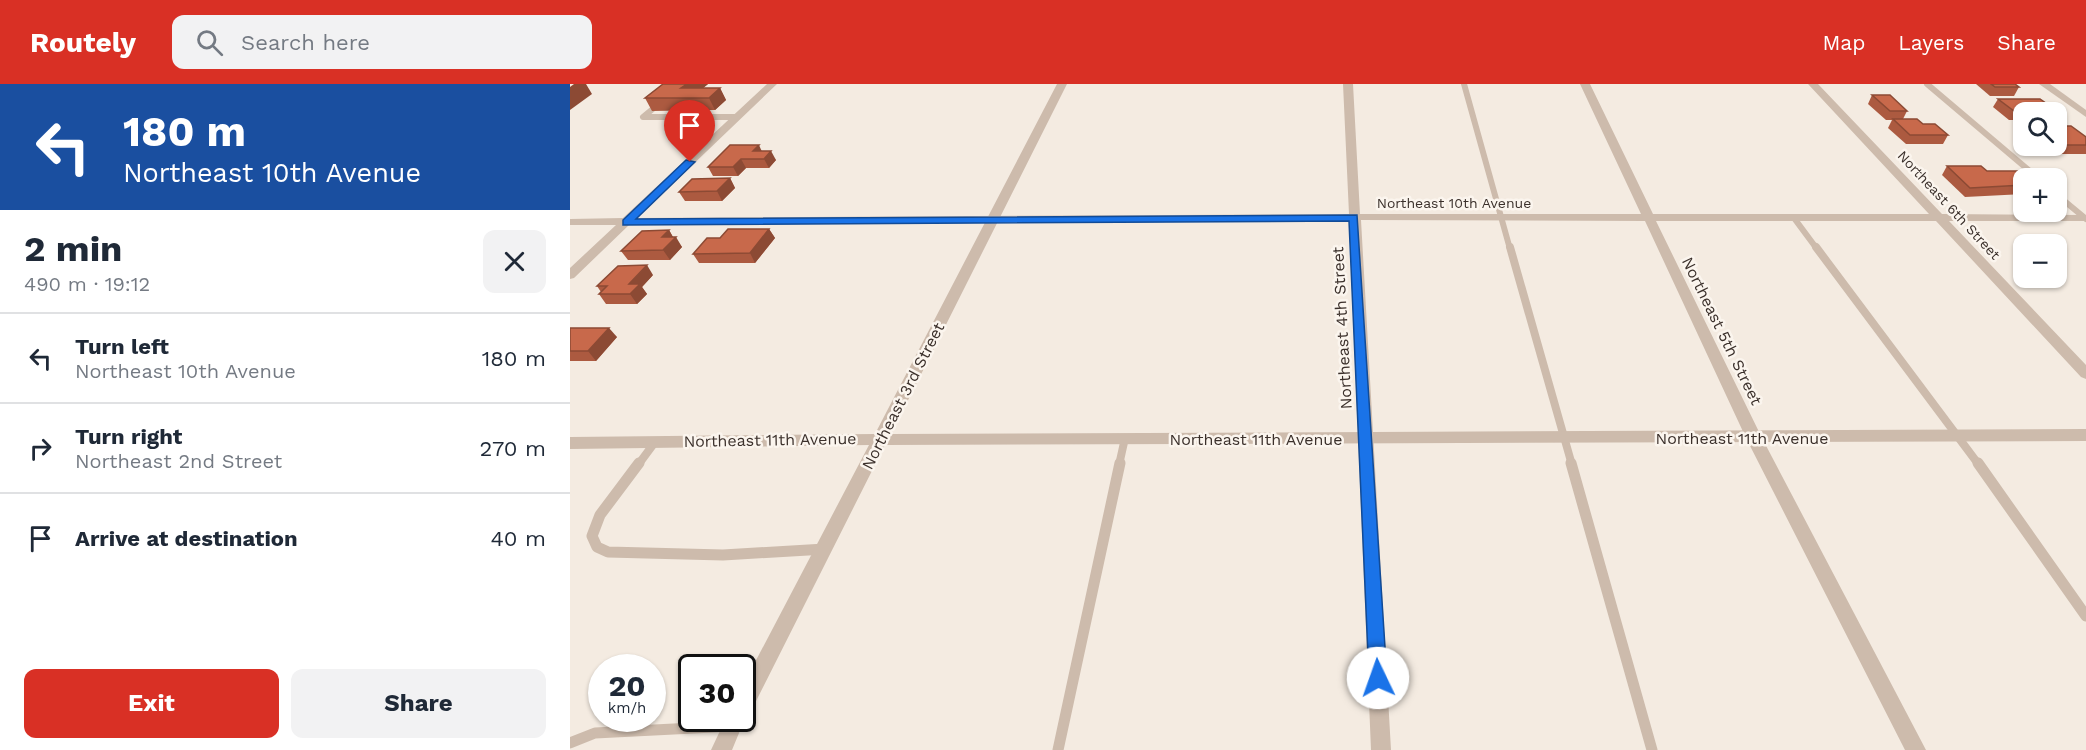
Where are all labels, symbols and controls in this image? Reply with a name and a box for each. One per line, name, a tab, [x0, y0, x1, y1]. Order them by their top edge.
search box	[172, 15, 592, 69]
text: Routely	[30, 26, 136, 59]
icon: search	[193, 26, 226, 59]
text: Search here	[241, 30, 370, 55]
text: Map	[1822, 30, 1865, 55]
text: Layers	[1898, 30, 1964, 55]
text: Share	[1997, 30, 2056, 55]
pin	[664, 100, 715, 162]
map controls	[2013, 102, 2067, 288]
button: search	[2013, 102, 2067, 156]
text: 180 m	[123, 107, 246, 156]
icon: left	[24, 108, 102, 186]
icon: arrive	[673, 109, 706, 142]
street label: Northeast 6th Street	[1895, 147, 2003, 263]
text: Northeast 10th Avenue	[123, 157, 421, 189]
button: +	[2013, 168, 2067, 222]
street label: Northeast 10th Avenue	[1377, 195, 1531, 211]
text: 2 min	[24, 228, 122, 270]
button: close	[483, 230, 546, 293]
button: −	[2013, 234, 2067, 288]
street label: Northeast 4th Street	[1328, 246, 1356, 410]
street label: Northeast 5th Street	[1678, 254, 1766, 408]
text: 490 m · 19:12	[24, 272, 150, 296]
street label: Northeast 3rd Street	[858, 319, 948, 472]
text: Turn left	[75, 334, 169, 359]
icon: left	[24, 342, 57, 375]
text: 180 m	[482, 346, 546, 371]
text: Northeast 10th Avenue	[75, 359, 296, 383]
text: Turn right	[75, 424, 182, 449]
street label: Northeast 11th Avenue	[683, 429, 857, 451]
street label: Northeast 11th Avenue	[1656, 429, 1828, 448]
street label: Northeast 11th Avenue	[1170, 430, 1342, 449]
icon: right	[24, 432, 57, 465]
text: 270 m	[480, 436, 546, 461]
text: Northeast 2nd Street	[75, 449, 282, 473]
icon: arrive	[24, 522, 57, 555]
text: Arrive at destination	[75, 526, 298, 551]
text: 40 m	[490, 526, 546, 551]
position arrow	[1346, 646, 1410, 710]
speed limit sign: 30	[678, 654, 756, 732]
text: 20	[608, 668, 646, 703]
button: Exit	[24, 669, 279, 738]
button: Share	[291, 669, 546, 738]
text: km/h	[608, 699, 646, 717]

